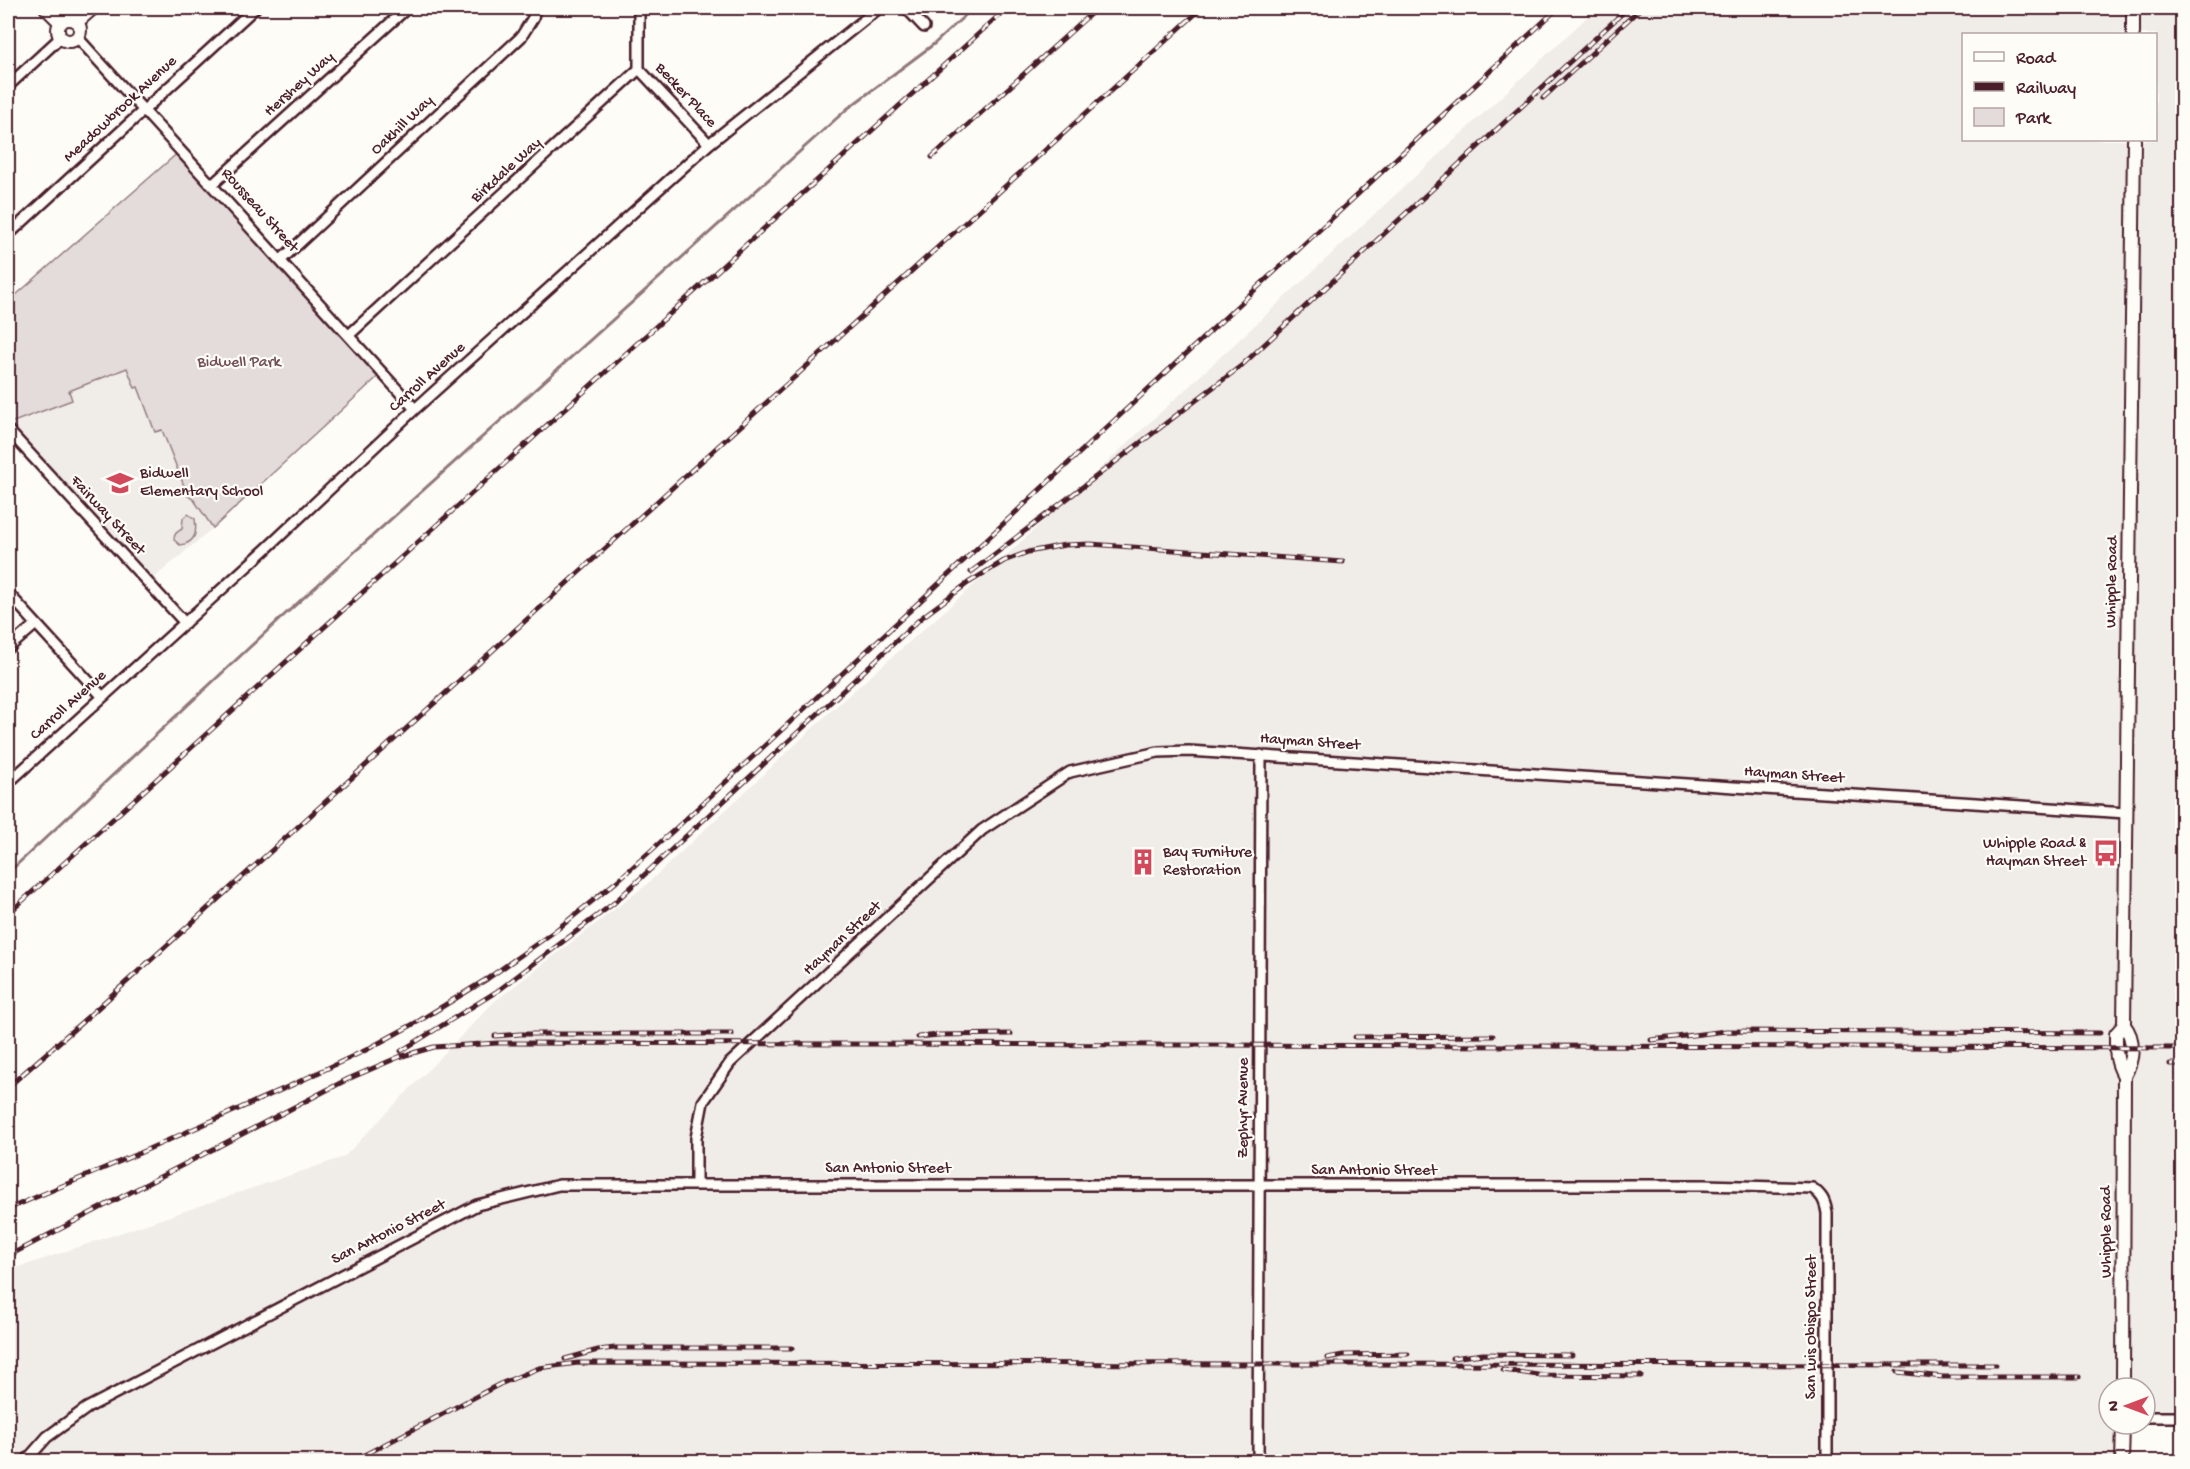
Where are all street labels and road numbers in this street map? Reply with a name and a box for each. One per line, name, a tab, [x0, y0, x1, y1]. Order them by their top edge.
street label: Hershey Way	[261, 48, 339, 121]
street label: Meadowbrook Avenue	[60, 52, 182, 167]
street label: Becker Place	[650, 59, 720, 133]
street label: Oakhill Way	[368, 92, 438, 160]
street label: Birkdale Way	[467, 134, 546, 208]
street label: Rousseau Street	[216, 165, 303, 258]
street label: Carroll Avenue	[386, 338, 471, 417]
street label: Fairway Street	[65, 472, 150, 561]
street label: Whipple Road	[2103, 534, 2123, 628]
street label: Carroll Avenue	[27, 666, 112, 745]
street label: Hayman Street	[1259, 730, 1362, 756]
street label: Hayman Street	[1743, 763, 1846, 789]
street label: Hayman Street	[800, 897, 887, 980]
street label: Zephyr Avenue	[1235, 1057, 1254, 1158]
street label: San Antonio Street	[825, 1160, 952, 1179]
street label: San Antonio Street	[1311, 1162, 1438, 1181]
street label: Whipple Road	[2098, 1184, 2117, 1278]
street label: San Antonio Street	[329, 1195, 450, 1270]
street label: San Luis Obispo Street	[1803, 1253, 1822, 1399]

